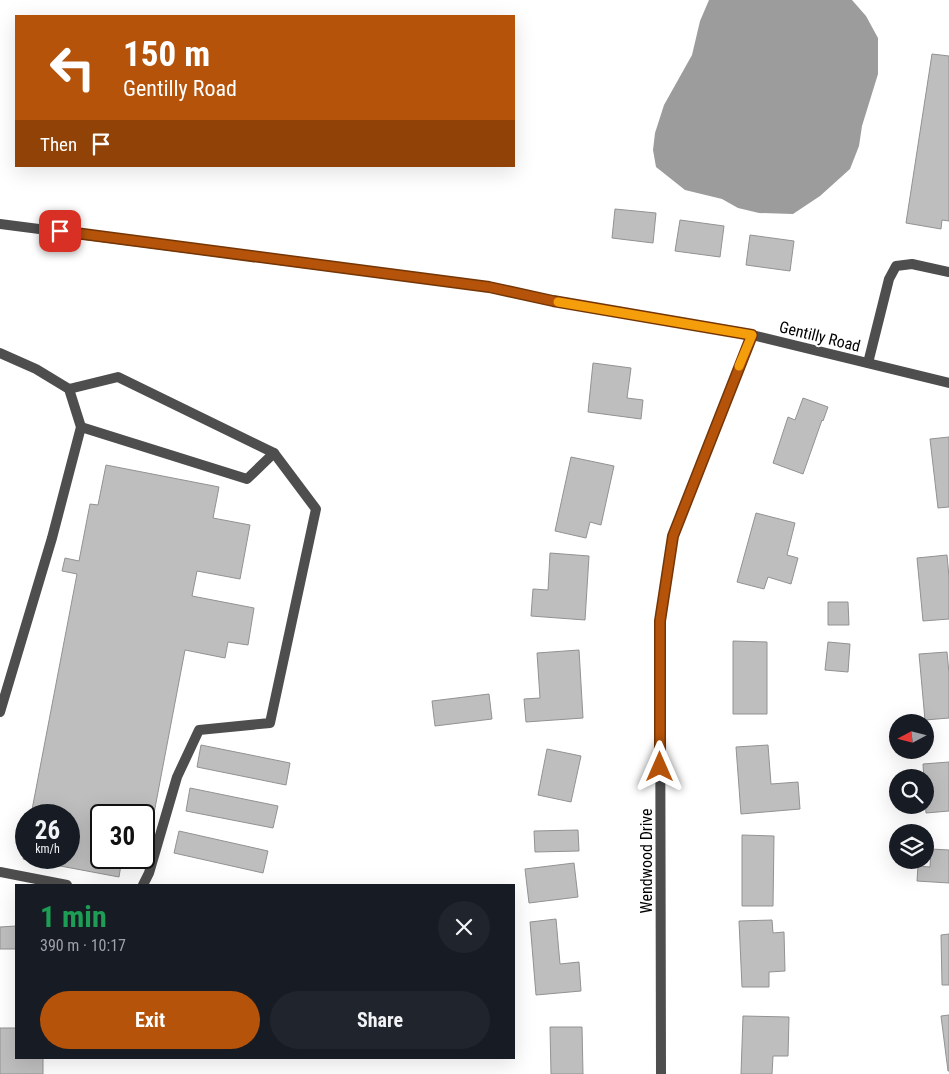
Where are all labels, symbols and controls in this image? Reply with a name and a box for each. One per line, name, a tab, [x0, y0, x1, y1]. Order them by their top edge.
text: 150 m	[123, 34, 210, 75]
icon: left	[40, 35, 105, 100]
text: Gentilly Road	[123, 76, 237, 101]
icon: arrive	[87, 130, 115, 158]
text: Then	[40, 133, 77, 156]
pin	[39, 210, 81, 252]
icon: arrive	[46, 217, 74, 245]
street label: Gentilly Road	[777, 317, 862, 356]
north arrow	[889, 714, 934, 759]
map controls	[889, 714, 934, 869]
position arrow	[633, 740, 685, 792]
button: search	[889, 769, 934, 814]
speed limit sign: 30	[90, 804, 155, 869]
street label: Wendwood Drive	[637, 808, 656, 914]
text: 26	[35, 816, 60, 845]
button: layers	[889, 824, 934, 869]
text: km/h	[35, 842, 60, 856]
text: 1 min	[40, 899, 107, 934]
button: close	[438, 901, 490, 953]
text: 390 m · 10:17	[40, 936, 126, 955]
button: Exit	[40, 991, 260, 1049]
button: Share	[270, 991, 490, 1049]

